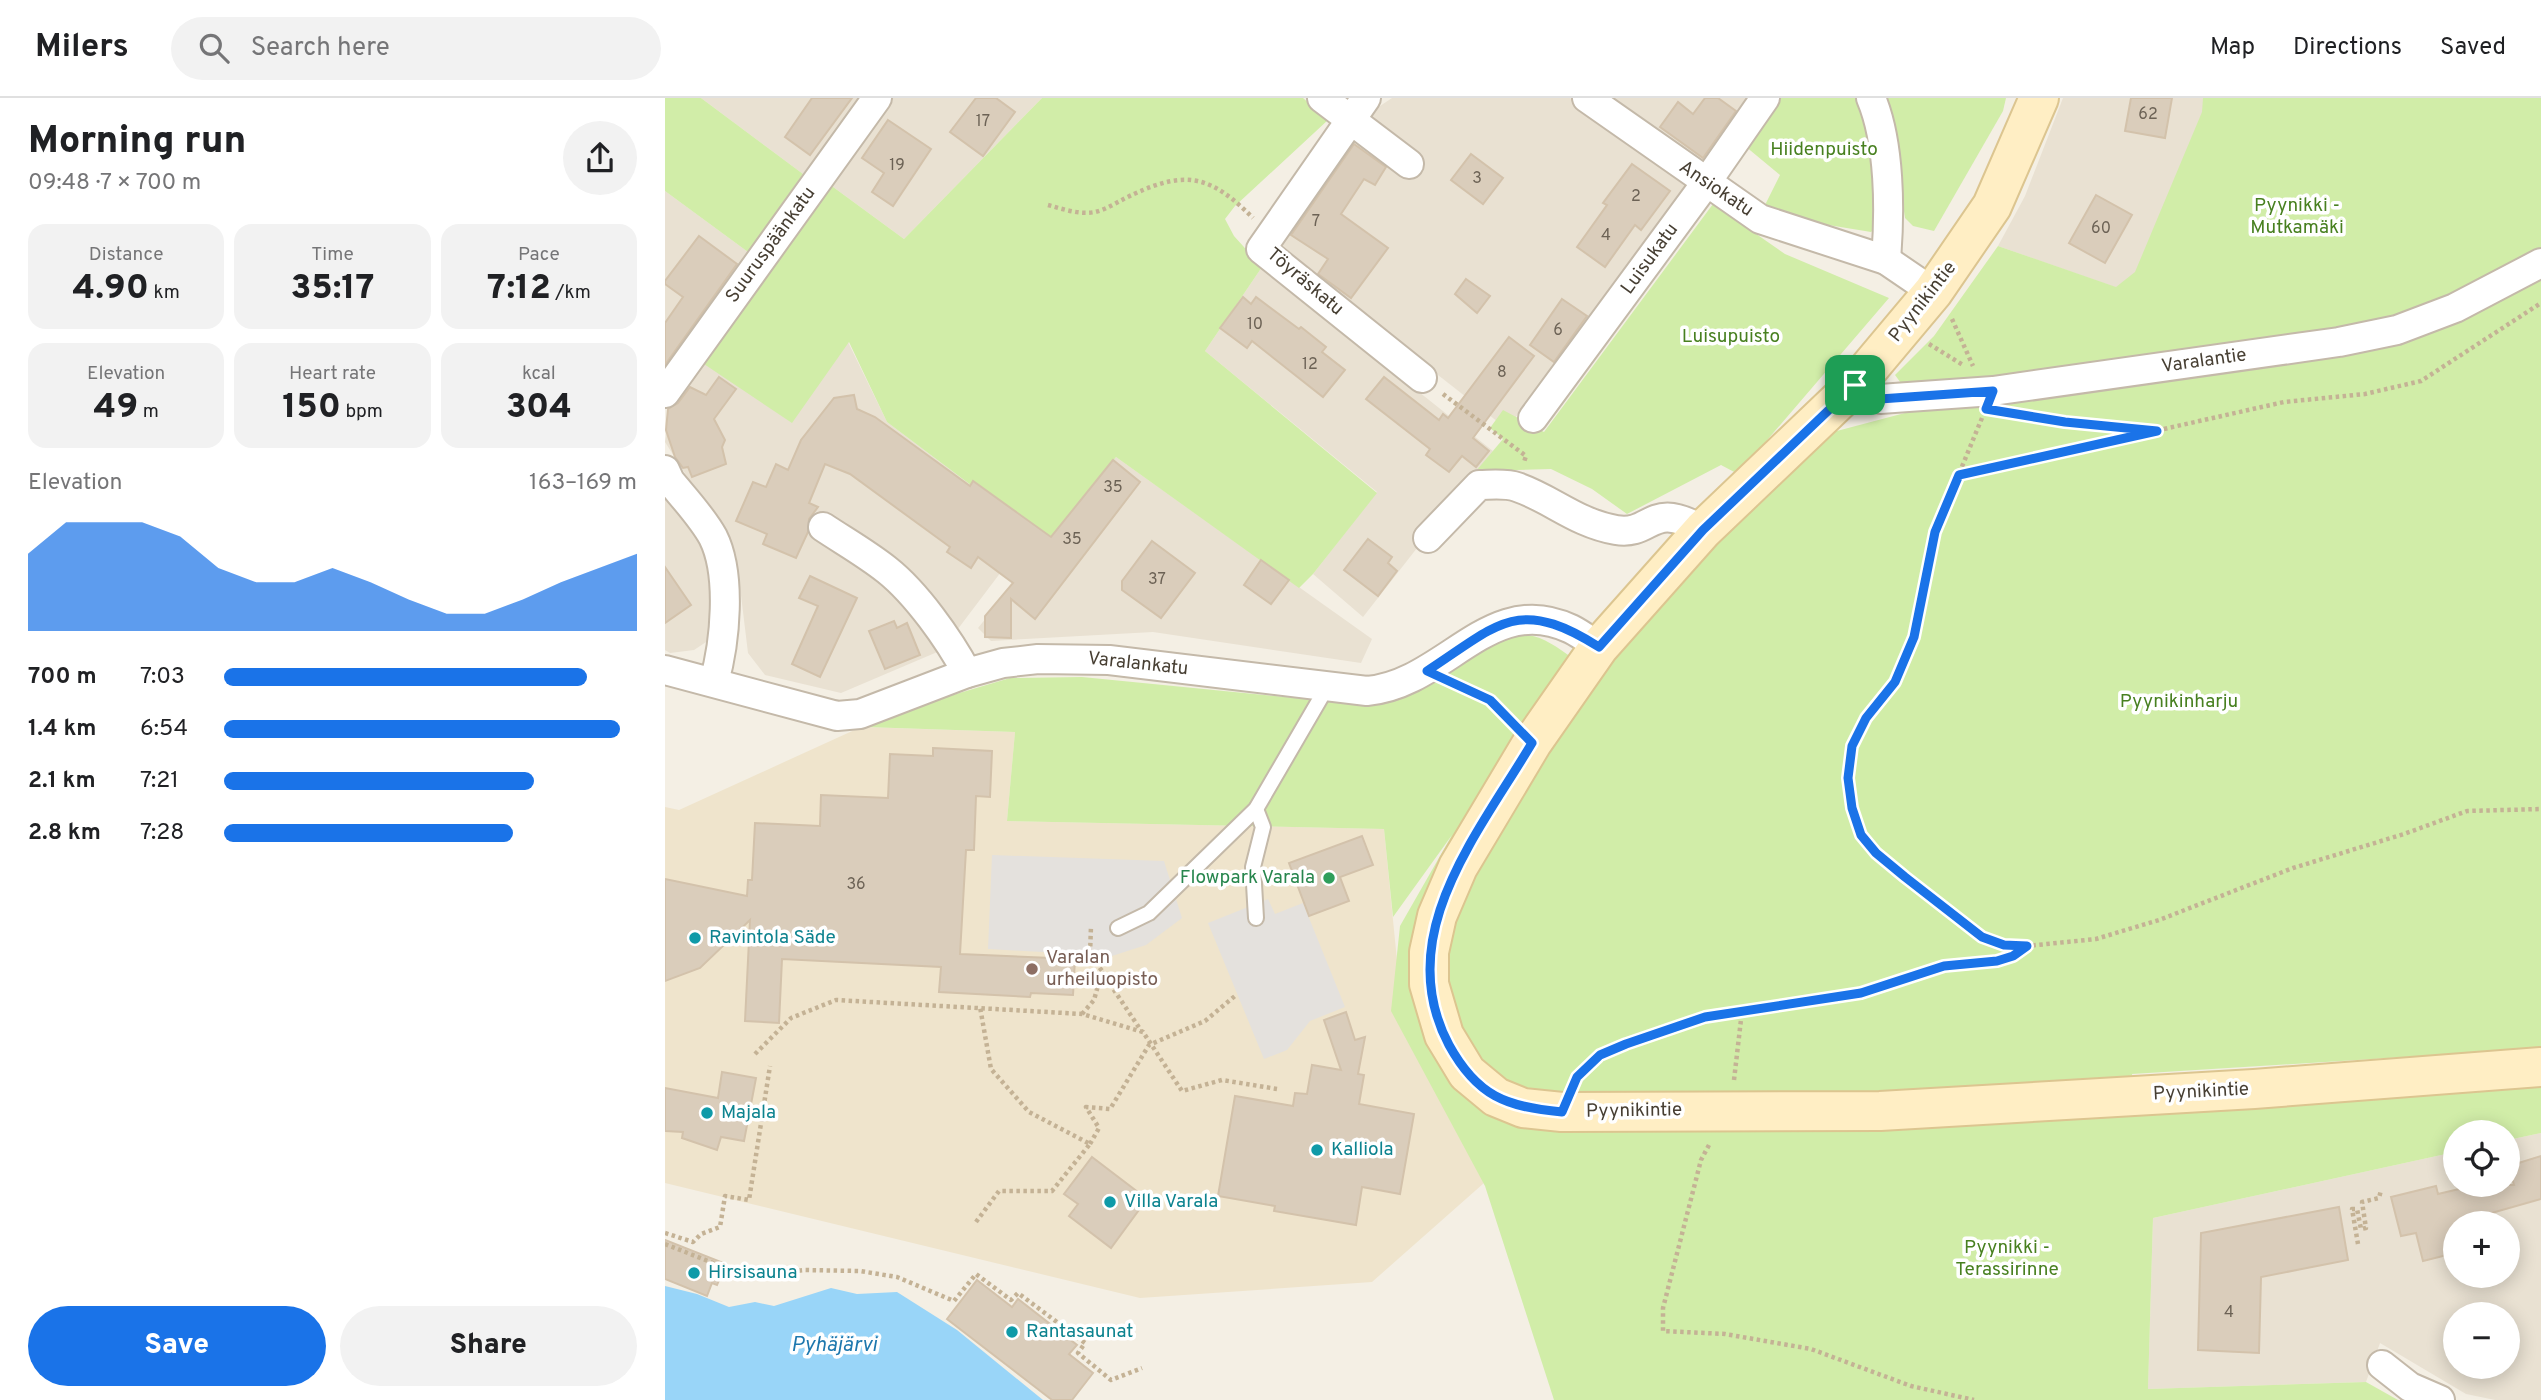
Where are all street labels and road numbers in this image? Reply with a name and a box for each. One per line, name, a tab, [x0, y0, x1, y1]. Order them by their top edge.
street label: Ansiokatu	[1674, 155, 1758, 223]
street label: Suuruspäänkatu	[721, 182, 821, 308]
street label: Luisukatu	[1616, 219, 1684, 299]
street label: Töyräskatu	[1262, 243, 1348, 321]
street label: Pyynikintie	[1884, 257, 1962, 347]
street label: Varalantie	[2160, 343, 2248, 379]
street label: Varalankatu	[1087, 647, 1189, 681]
street label: Pyynikintie	[2152, 1078, 2250, 1106]
street label: Pyynikintie	[1586, 1098, 1682, 1124]

